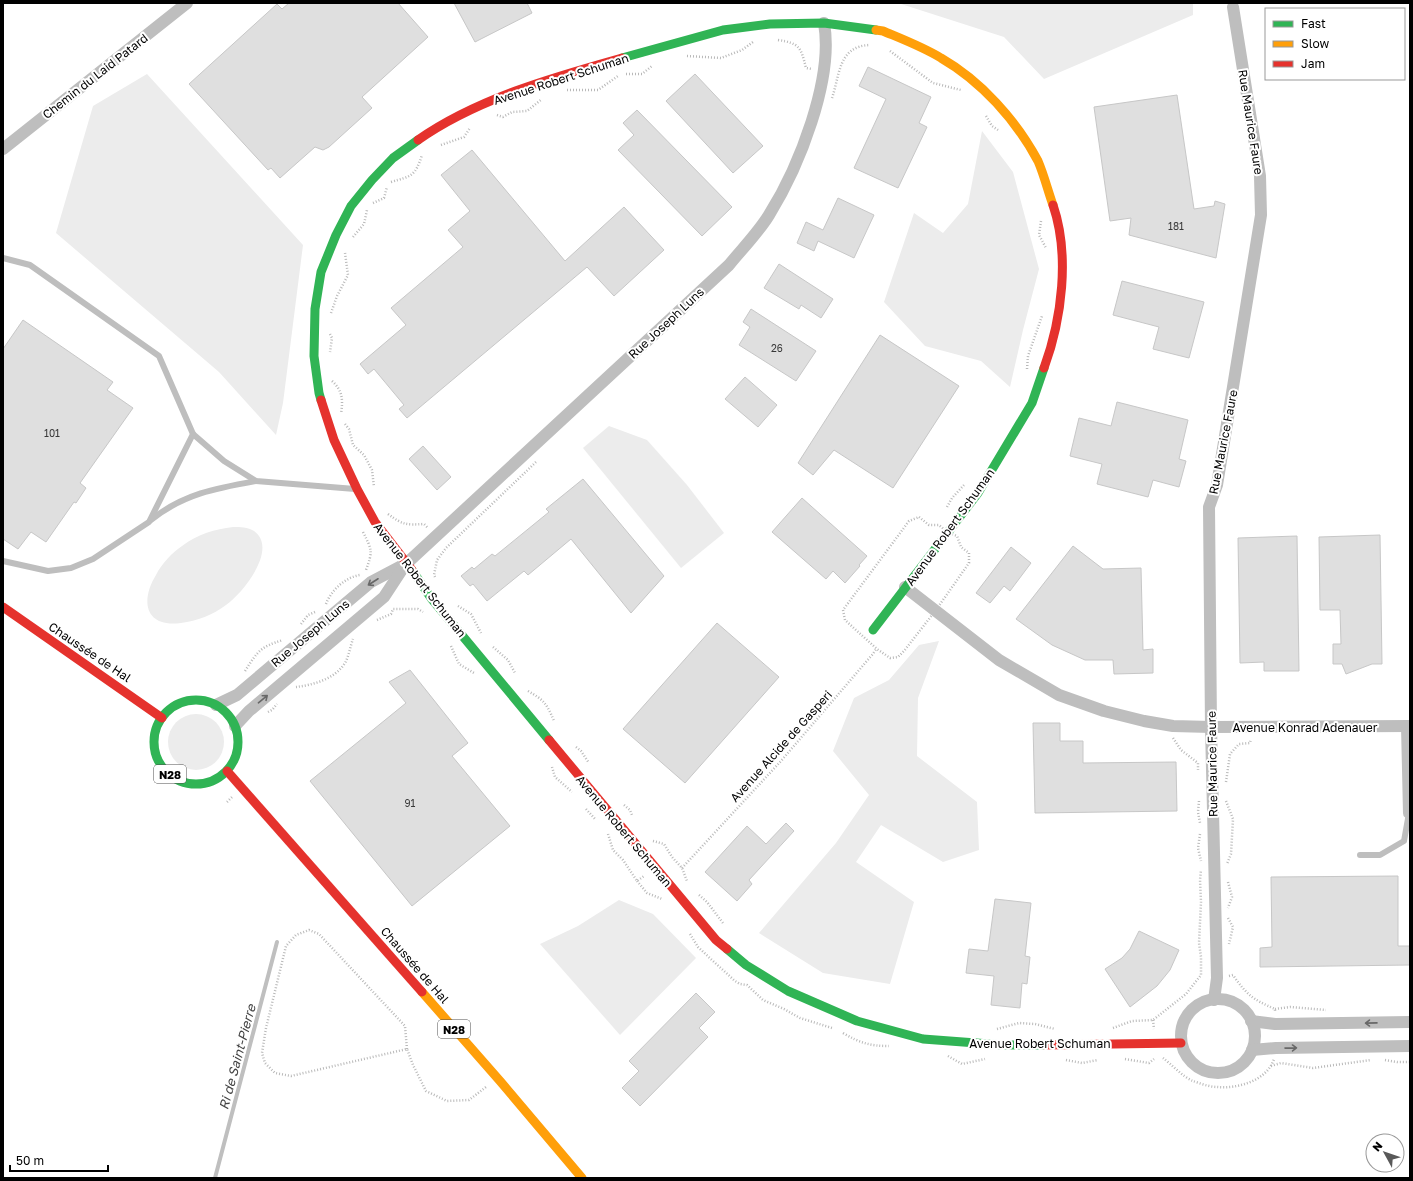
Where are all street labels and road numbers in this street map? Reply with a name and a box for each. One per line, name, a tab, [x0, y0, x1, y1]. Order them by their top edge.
street label: Chemin du Laid Patard	[39, 30, 151, 122]
street label: Avenue Robert Schuman	[491, 50, 631, 108]
street label: Rue Maurice Faure	[1235, 68, 1267, 176]
street label: Rue Joseph Luns	[625, 284, 707, 362]
street label: Rue Maurice Faure	[1205, 388, 1241, 496]
street label: Avenue Robert Schuman	[902, 465, 998, 589]
street label: Avenue Robert Schuman	[371, 520, 469, 640]
street label: Rue Joseph Luns	[268, 596, 352, 670]
street label: Chaussée de Hal	[46, 619, 134, 685]
street label: Avenue Alcide de Gasperi	[727, 687, 835, 805]
street label: Rue Maurice Faure	[1204, 711, 1220, 817]
street label: Avenue Konrad Adenauer	[1232, 720, 1378, 735]
road number: N28	[154, 765, 186, 783]
street label: Avenue Robert Schuman	[573, 772, 675, 890]
street label: Chaussée de Hal	[378, 924, 452, 1006]
road number: N28	[438, 1020, 470, 1038]
street label: Avenue Robert Schuman	[969, 1036, 1111, 1051]

